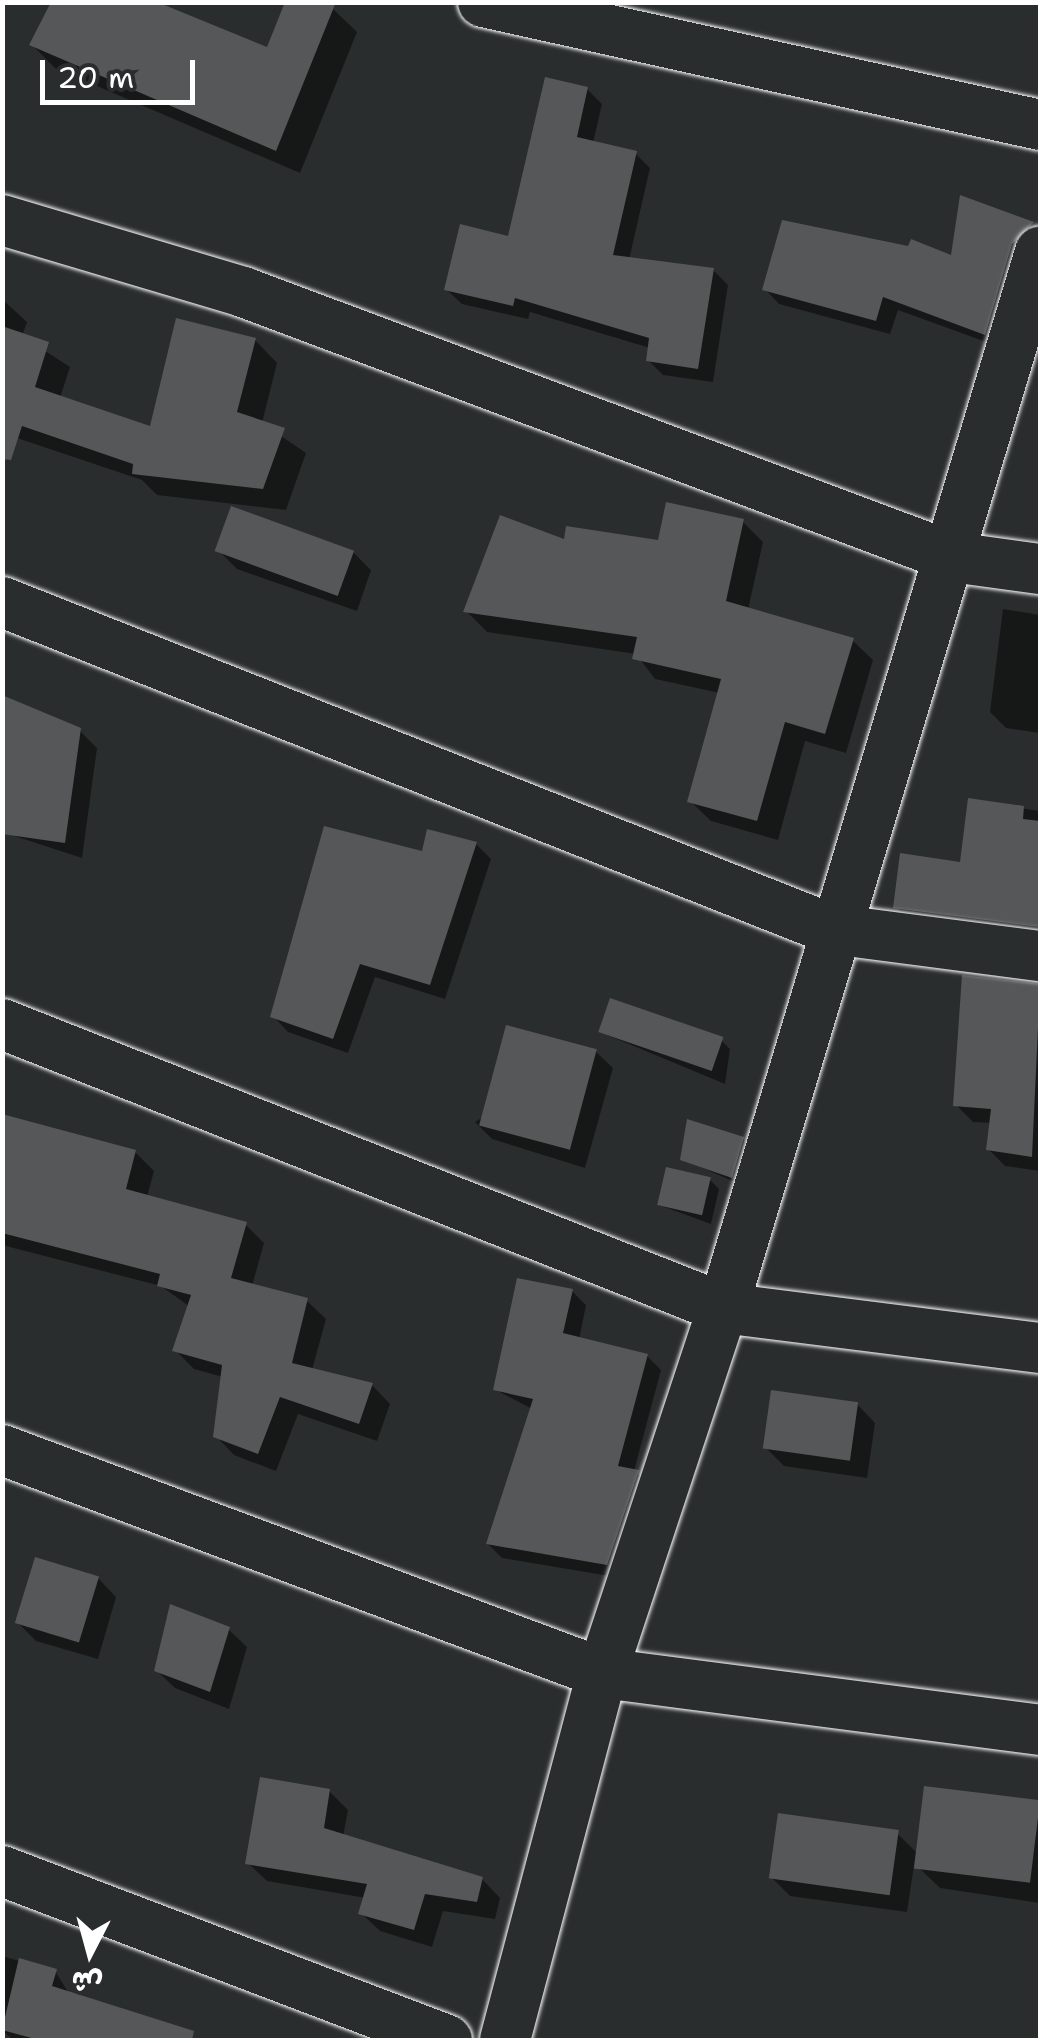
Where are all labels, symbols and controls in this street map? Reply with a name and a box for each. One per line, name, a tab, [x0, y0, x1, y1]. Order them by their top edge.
scale bar	[45, 40, 200, 102]
text: 20 m	[57, 57, 134, 98]
north arrow	[40, 1903, 140, 2003]
text: ش	[70, 1962, 104, 2003]

